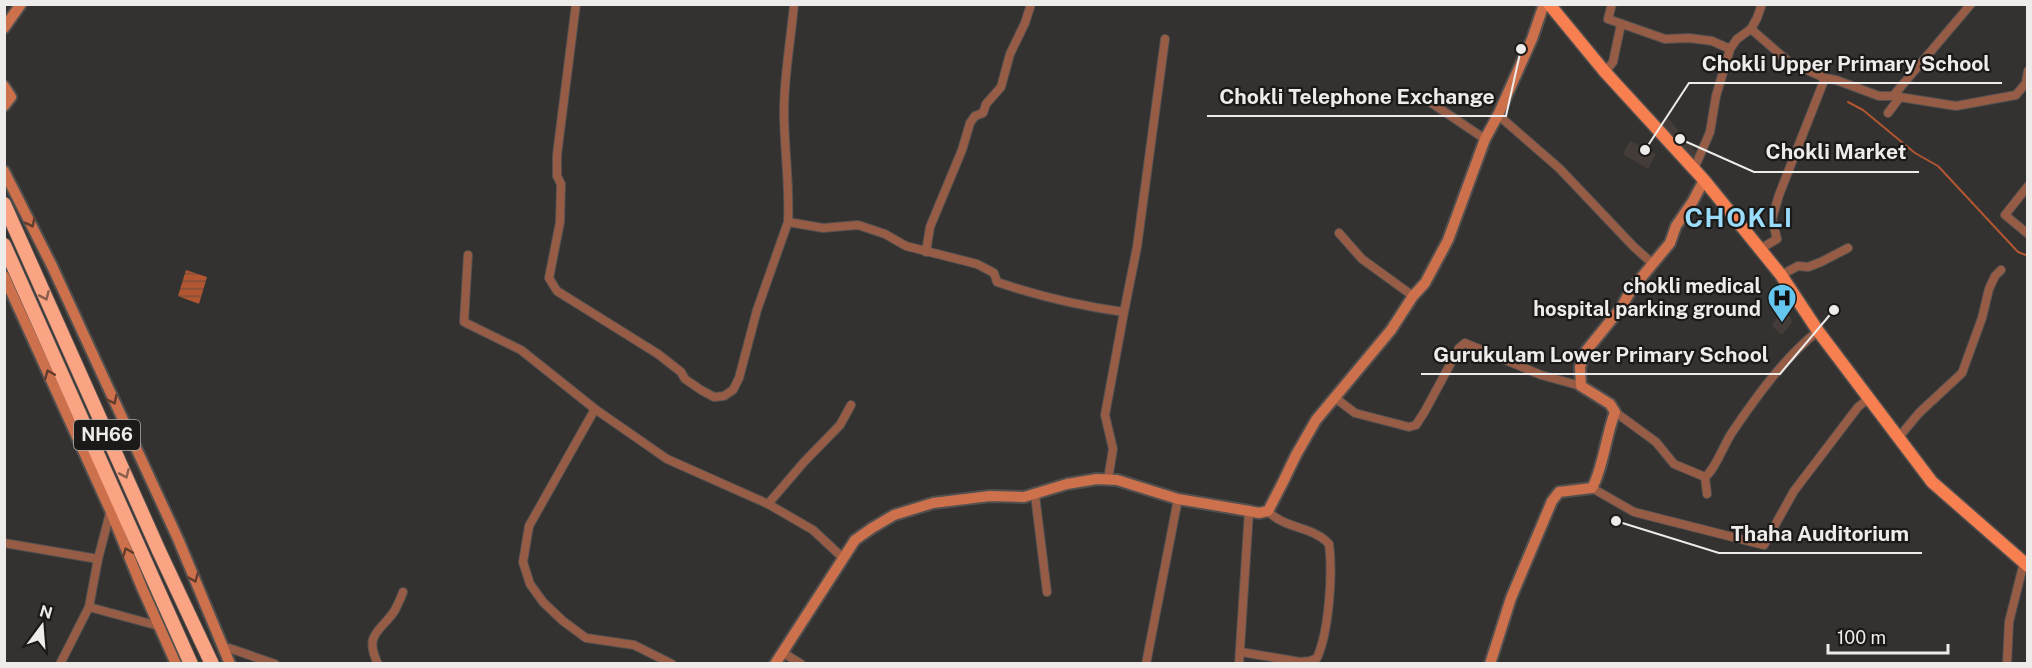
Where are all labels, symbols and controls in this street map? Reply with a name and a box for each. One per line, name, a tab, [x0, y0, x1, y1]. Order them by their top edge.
callout: Chokli Upper Primary School	[1689, 44, 2002, 83]
text: Chokli Upper Primary School	[1702, 51, 1990, 76]
callout: Chokli Telephone Exchange	[1207, 77, 1506, 116]
text: Chokli Telephone Exchange	[1219, 84, 1495, 109]
callout: Chokli Market	[1754, 133, 1919, 172]
text: Chokli Market	[1766, 139, 1906, 164]
district label: CHOKLI	[1684, 202, 1794, 233]
one-way arrow	[23, 217, 35, 228]
place label: chokli medical hospital parking ground	[1533, 274, 1761, 321]
hospital icon: chokli medical hospital parking ground	[1766, 282, 1798, 324]
one-way arrow	[38, 290, 50, 301]
callout: Gurukulam Lower Primary School	[1421, 335, 1780, 374]
text: Gurukulam Lower Primary School	[1433, 342, 1769, 367]
one-way arrow	[44, 369, 56, 380]
one-way arrow	[106, 394, 118, 405]
road number: NH66	[74, 420, 140, 450]
one-way arrow	[117, 468, 129, 479]
callout: Thaha Auditorium	[1719, 514, 1922, 553]
text: Thaha Auditorium	[1731, 521, 1909, 546]
one-way arrow	[122, 548, 134, 559]
one-way arrow	[187, 571, 199, 582]
north arrow	[12, 596, 72, 656]
text: N	[37, 601, 55, 623]
scale bar	[1828, 617, 1948, 655]
text: 100 m	[1837, 627, 1886, 648]

